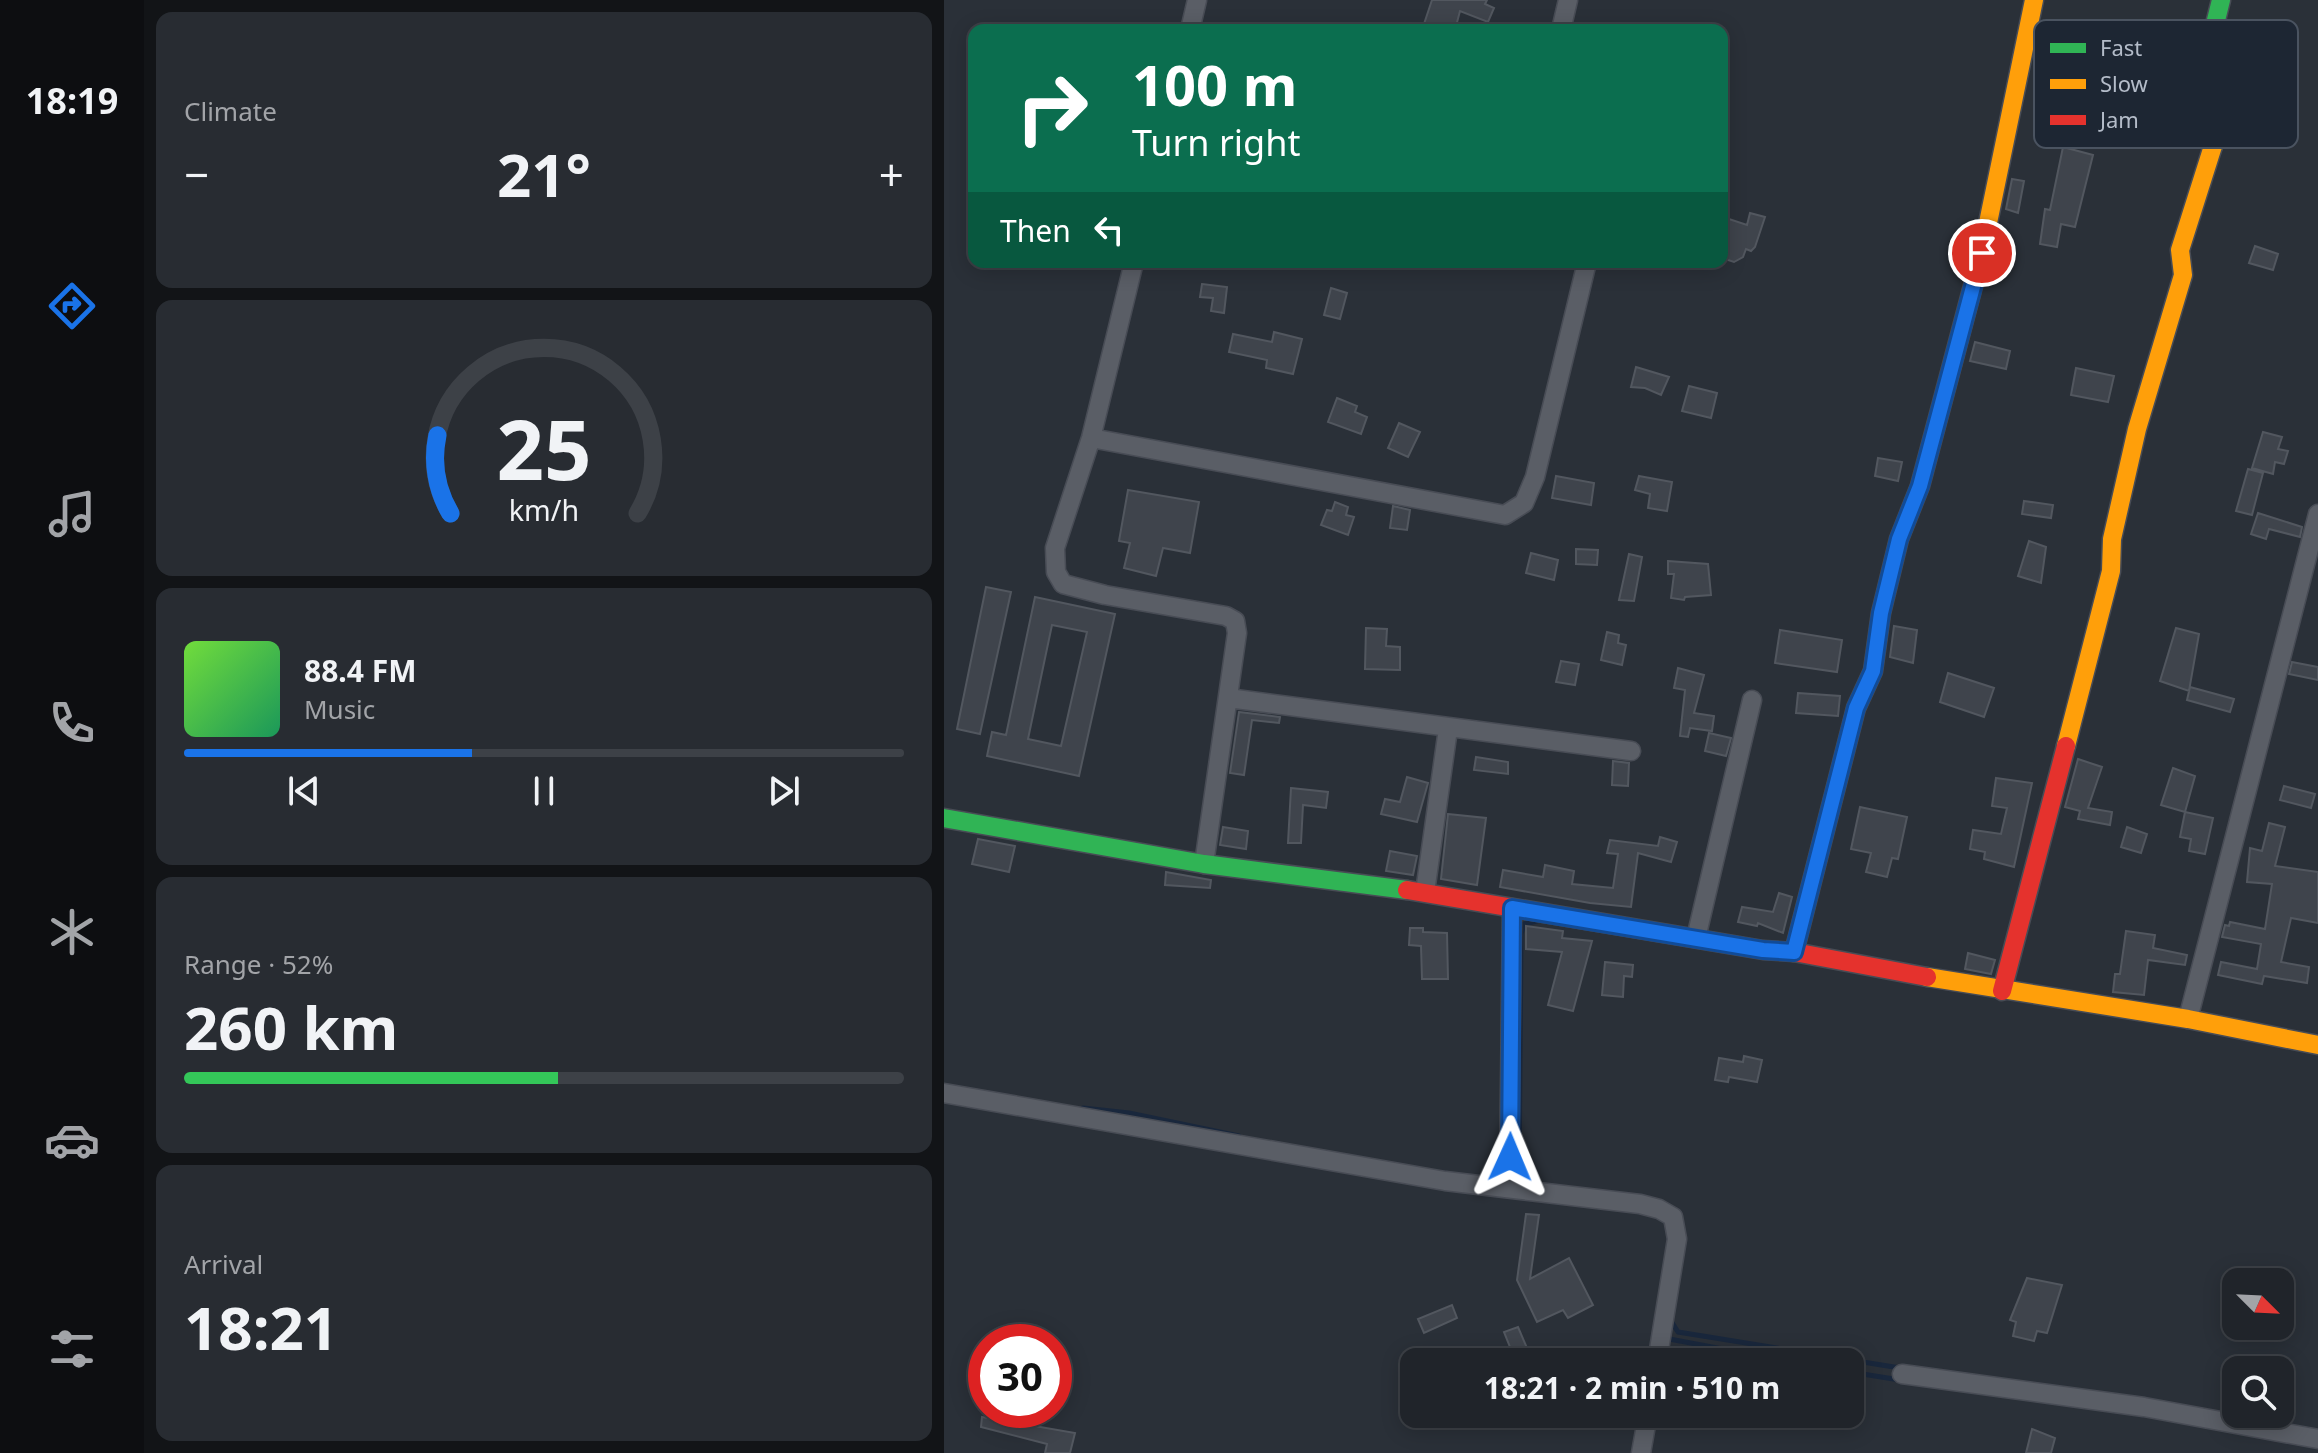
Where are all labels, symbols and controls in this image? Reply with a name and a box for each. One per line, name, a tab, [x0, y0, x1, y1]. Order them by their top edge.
legend	[2034, 20, 2298, 148]
text: Fast	[2100, 32, 2142, 62]
text: 100 m	[1132, 46, 1297, 122]
icon: right	[1000, 56, 1104, 160]
text: Slow	[2100, 68, 2149, 98]
text: 18:19	[26, 76, 118, 125]
text: Climate	[184, 93, 277, 129]
text: Jam	[2098, 104, 2139, 134]
text: Turn right	[1132, 118, 1300, 167]
text: 21°	[497, 133, 591, 215]
text: −	[184, 144, 209, 204]
text: +	[879, 144, 904, 204]
icon: left	[1087, 208, 1131, 252]
text: Then	[1000, 210, 1071, 251]
pin	[1948, 219, 2016, 287]
icon: arrive	[1960, 231, 2004, 275]
icon: directions	[44, 278, 100, 334]
text: 25	[496, 391, 592, 504]
icon: music	[44, 486, 100, 542]
text: km/h	[509, 490, 579, 529]
text: 88.4 FM	[304, 650, 416, 691]
text: Music	[304, 691, 375, 727]
icon: phone	[44, 695, 100, 751]
icon: previous	[282, 769, 326, 813]
icon: pause	[522, 769, 566, 813]
icon: next	[762, 769, 806, 813]
icon: climate	[44, 904, 100, 960]
text: Range · 52%	[184, 946, 333, 982]
text: 260 km	[184, 986, 398, 1068]
icon: car	[44, 1112, 100, 1168]
position arrow	[1468, 1115, 1552, 1199]
text: Arrival	[184, 1246, 263, 1282]
north arrow	[2222, 1268, 2294, 1340]
map controls	[2222, 1268, 2294, 1428]
text: 18:21	[184, 1286, 338, 1368]
icon: filters	[44, 1321, 100, 1377]
speed limit sign: 30	[968, 1324, 1072, 1428]
button: search	[2222, 1356, 2294, 1428]
text: 18:21 · 2 min · 510 m	[1484, 1367, 1780, 1408]

